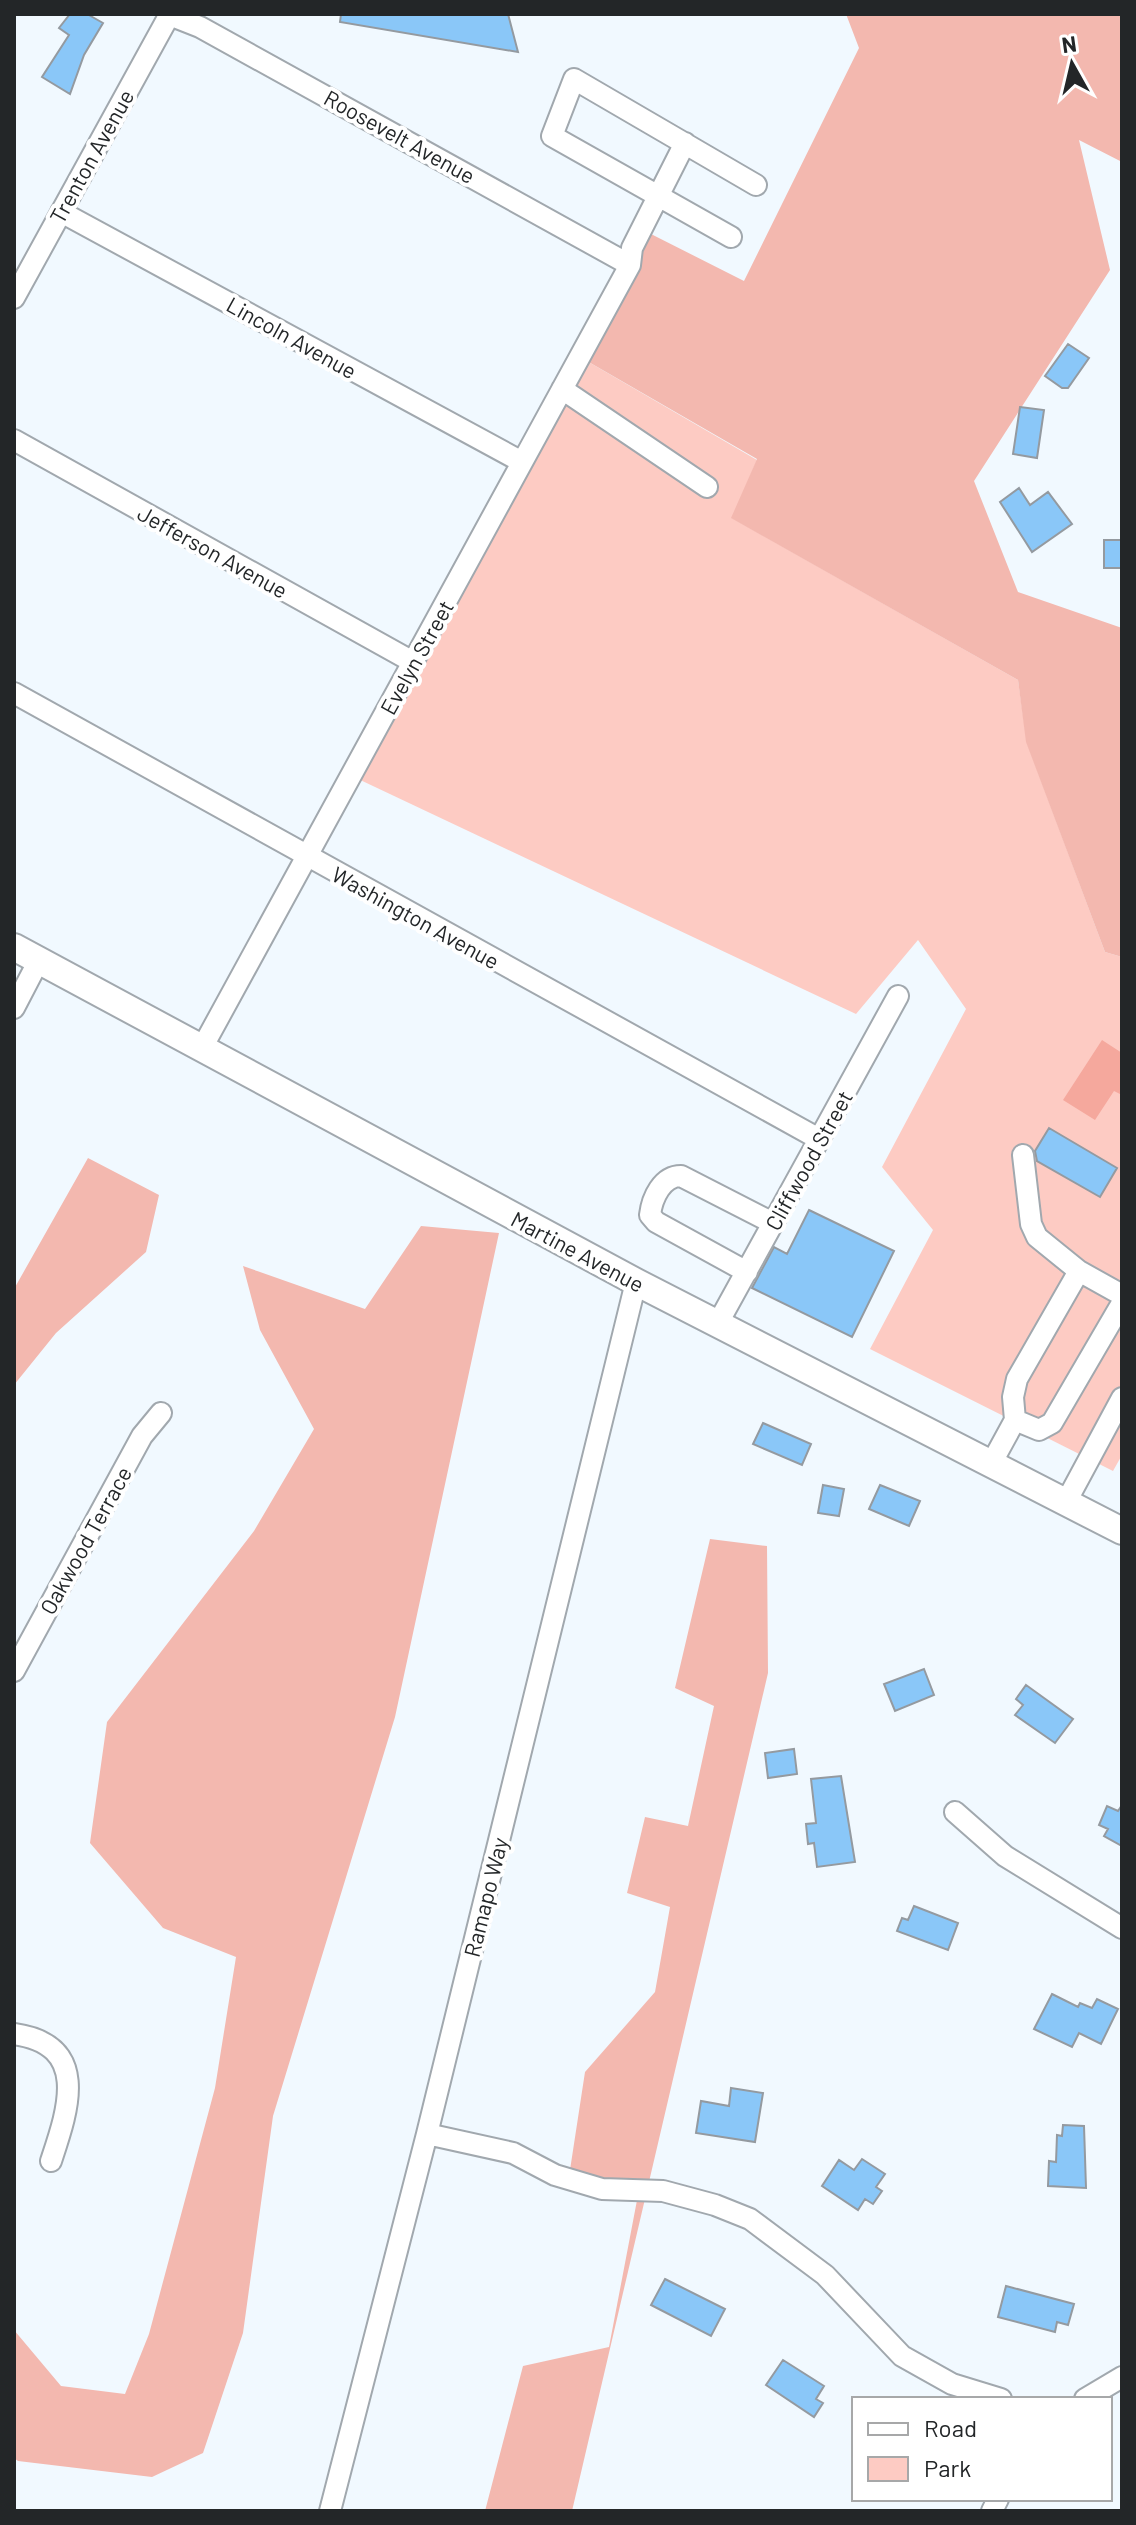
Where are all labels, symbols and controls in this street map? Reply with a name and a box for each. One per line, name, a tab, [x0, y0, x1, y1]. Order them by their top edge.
north arrow	[1032, 24, 1112, 104]
text: N	[1060, 29, 1078, 57]
street label: Roosevelt Avenue	[320, 84, 480, 188]
street label: Trenton Avenue	[44, 85, 138, 227]
street label: Lincoln Avenue	[223, 291, 361, 383]
street label: Jefferson Avenue	[134, 499, 292, 603]
street label: Evelyn Street	[374, 595, 458, 719]
street label: Washington Avenue	[328, 860, 504, 974]
street label: Cliffwood Street	[759, 1086, 857, 1234]
street label: Martine Avenue	[507, 1205, 649, 1297]
street label: Oakwood Terrace	[34, 1462, 136, 1618]
street label: Ramapo Way	[458, 1835, 512, 1959]
legend	[852, 2397, 1112, 2501]
text: Road	[924, 2413, 977, 2442]
text: Park	[924, 2453, 971, 2482]

